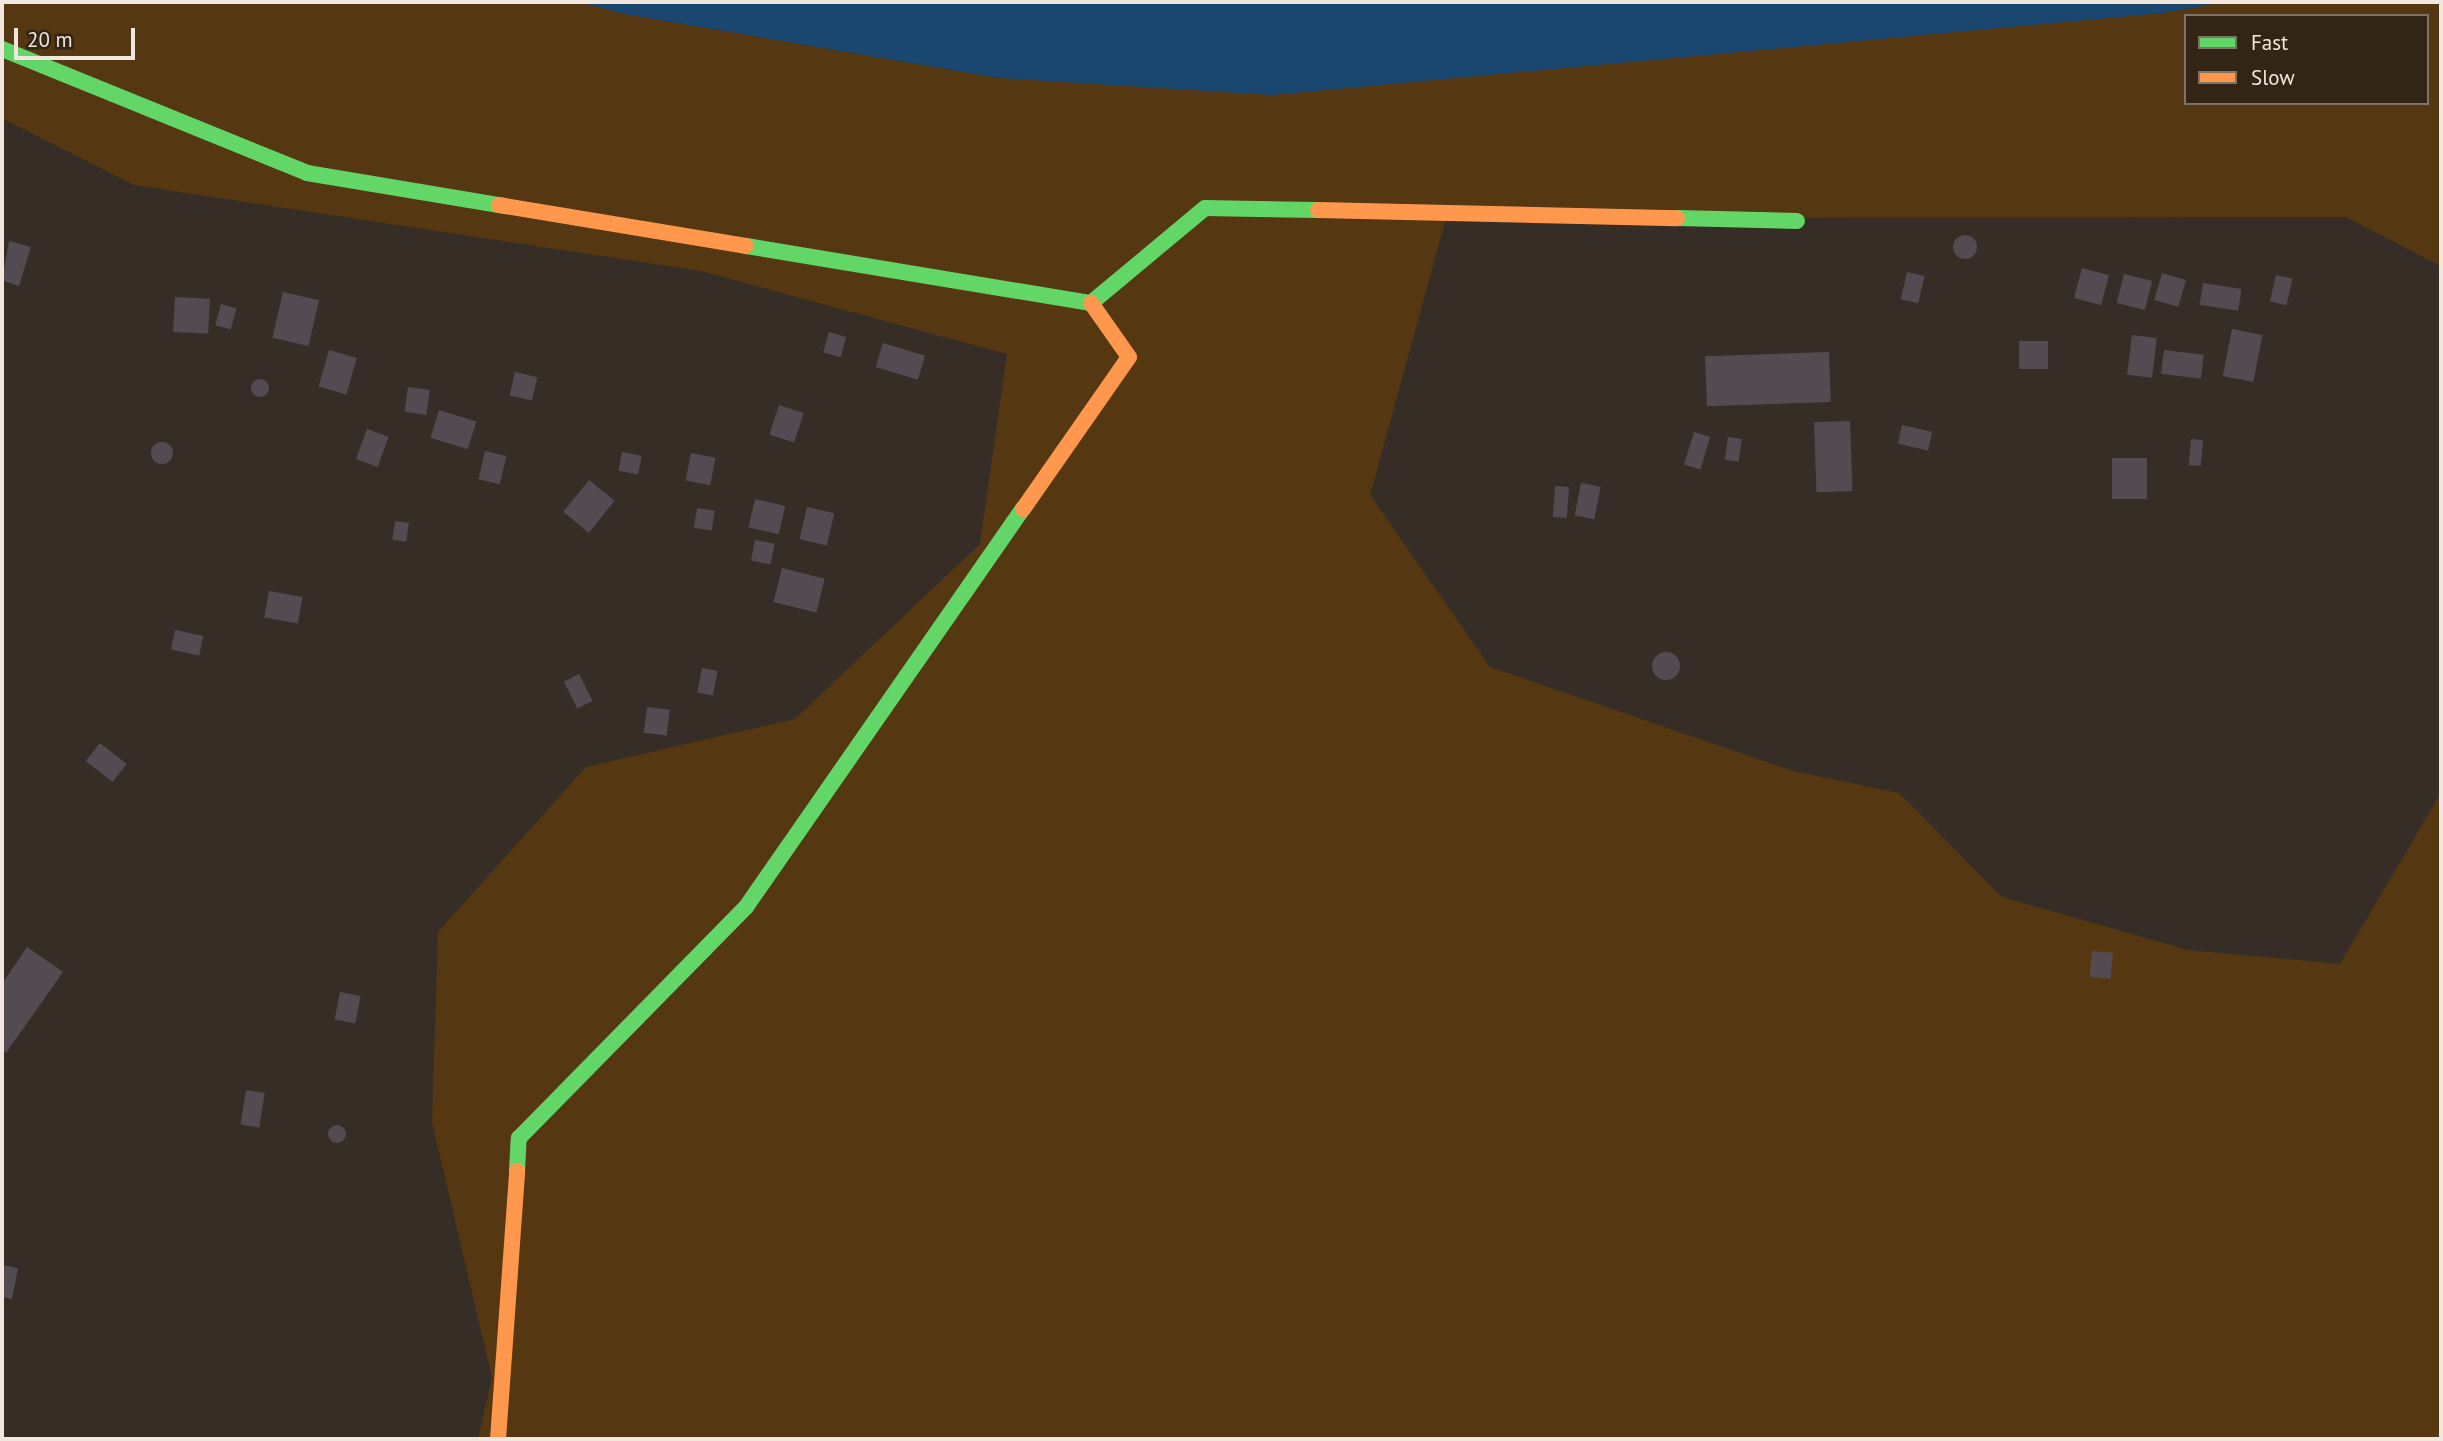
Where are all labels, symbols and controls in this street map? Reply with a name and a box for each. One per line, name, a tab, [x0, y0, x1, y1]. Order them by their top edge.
scale bar	[18, 14, 138, 58]
legend	[2184, 14, 2429, 105]
text: 20 m	[27, 26, 73, 53]
text: Fast	[2251, 29, 2288, 56]
text: Slow	[2251, 64, 2295, 91]

